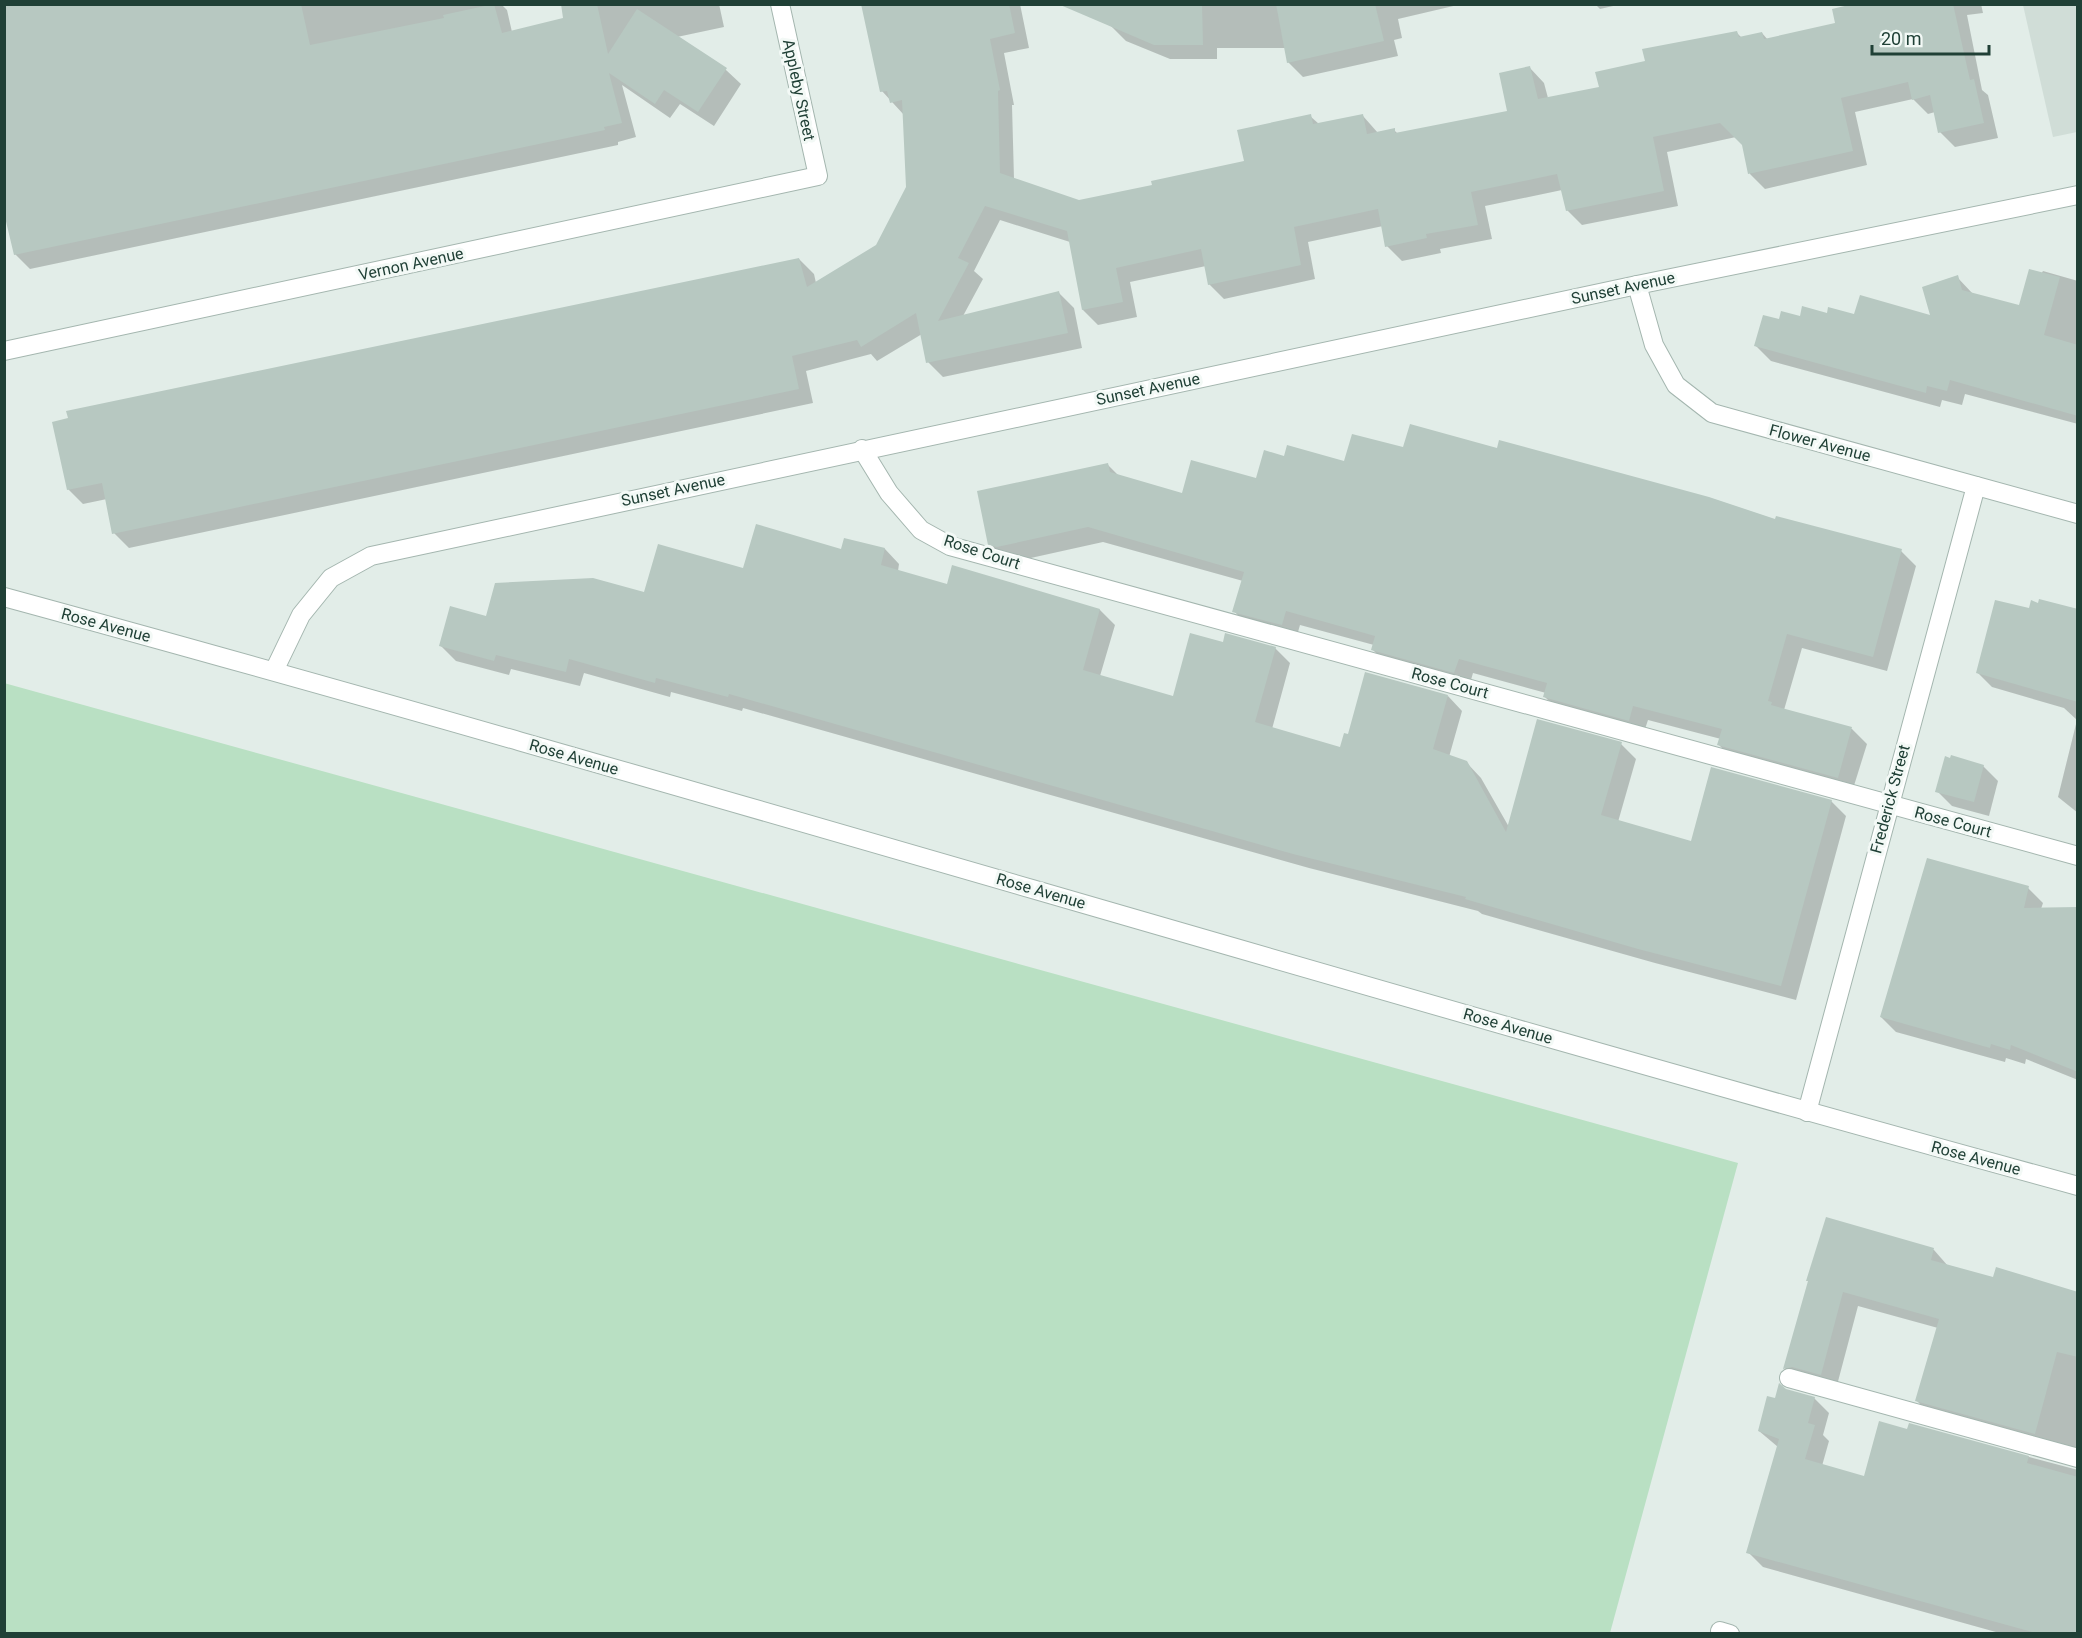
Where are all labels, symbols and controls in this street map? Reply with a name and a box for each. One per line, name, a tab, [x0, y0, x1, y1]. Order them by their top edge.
scale bar	[1872, 18, 1989, 56]
text: 20 m	[1881, 28, 1921, 49]
street label: Appleby Street	[779, 37, 819, 143]
street label: Vernon Avenue	[357, 244, 465, 284]
street label: Sunset Avenue	[1569, 268, 1677, 308]
street label: Sunset Avenue	[1094, 369, 1202, 409]
street label: Flower Avenue	[1767, 420, 1873, 466]
street label: Sunset Avenue	[619, 470, 727, 510]
street label: Rose Court	[941, 531, 1023, 573]
street label: Rose Avenue	[59, 604, 153, 646]
street label: Rose Court	[1409, 664, 1491, 702]
street label: Rose Avenue	[527, 735, 621, 779]
street label: Frederick Street	[1866, 743, 1914, 855]
street label: Rose Court	[1912, 803, 1994, 841]
street label: Rose Avenue	[994, 869, 1088, 913]
street label: Rose Avenue	[1461, 1004, 1555, 1048]
street label: Rose Avenue	[1929, 1137, 2023, 1179]

